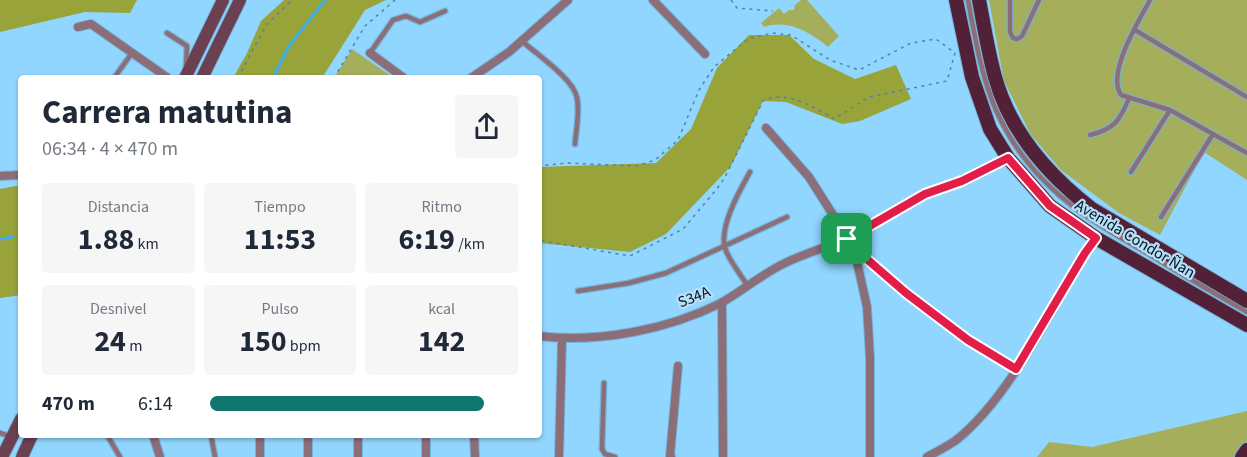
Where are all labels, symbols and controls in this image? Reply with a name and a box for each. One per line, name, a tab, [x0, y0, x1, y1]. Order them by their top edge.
text: Carrera matutina	[42, 89, 292, 136]
button: share	[455, 95, 518, 158]
text: 06:34 · 4 × 470 m	[42, 135, 178, 163]
street label: Avenida Condor Ñan	[1071, 194, 1199, 284]
text: Distancia	[88, 196, 149, 218]
text: Tiempo	[254, 196, 306, 218]
text: Ritmo	[421, 196, 462, 218]
pin	[821, 213, 872, 264]
text: 1.88	[78, 218, 134, 261]
text: 11:53	[244, 218, 316, 261]
text: 6:19	[398, 218, 455, 261]
icon: arrive	[830, 222, 863, 255]
text: km	[134, 233, 159, 255]
text: /km	[455, 233, 485, 255]
street label: S34A	[675, 280, 714, 313]
text: Desnivel	[90, 298, 147, 320]
text: Pulso	[261, 298, 299, 320]
text: kcal	[428, 298, 455, 320]
text: 24	[94, 320, 126, 363]
text: 150	[239, 320, 287, 363]
text: 142	[418, 320, 465, 363]
text: m	[126, 335, 142, 357]
text: bpm	[287, 335, 321, 357]
text: 470 m	[42, 390, 95, 418]
text: 6:14	[138, 390, 173, 418]

